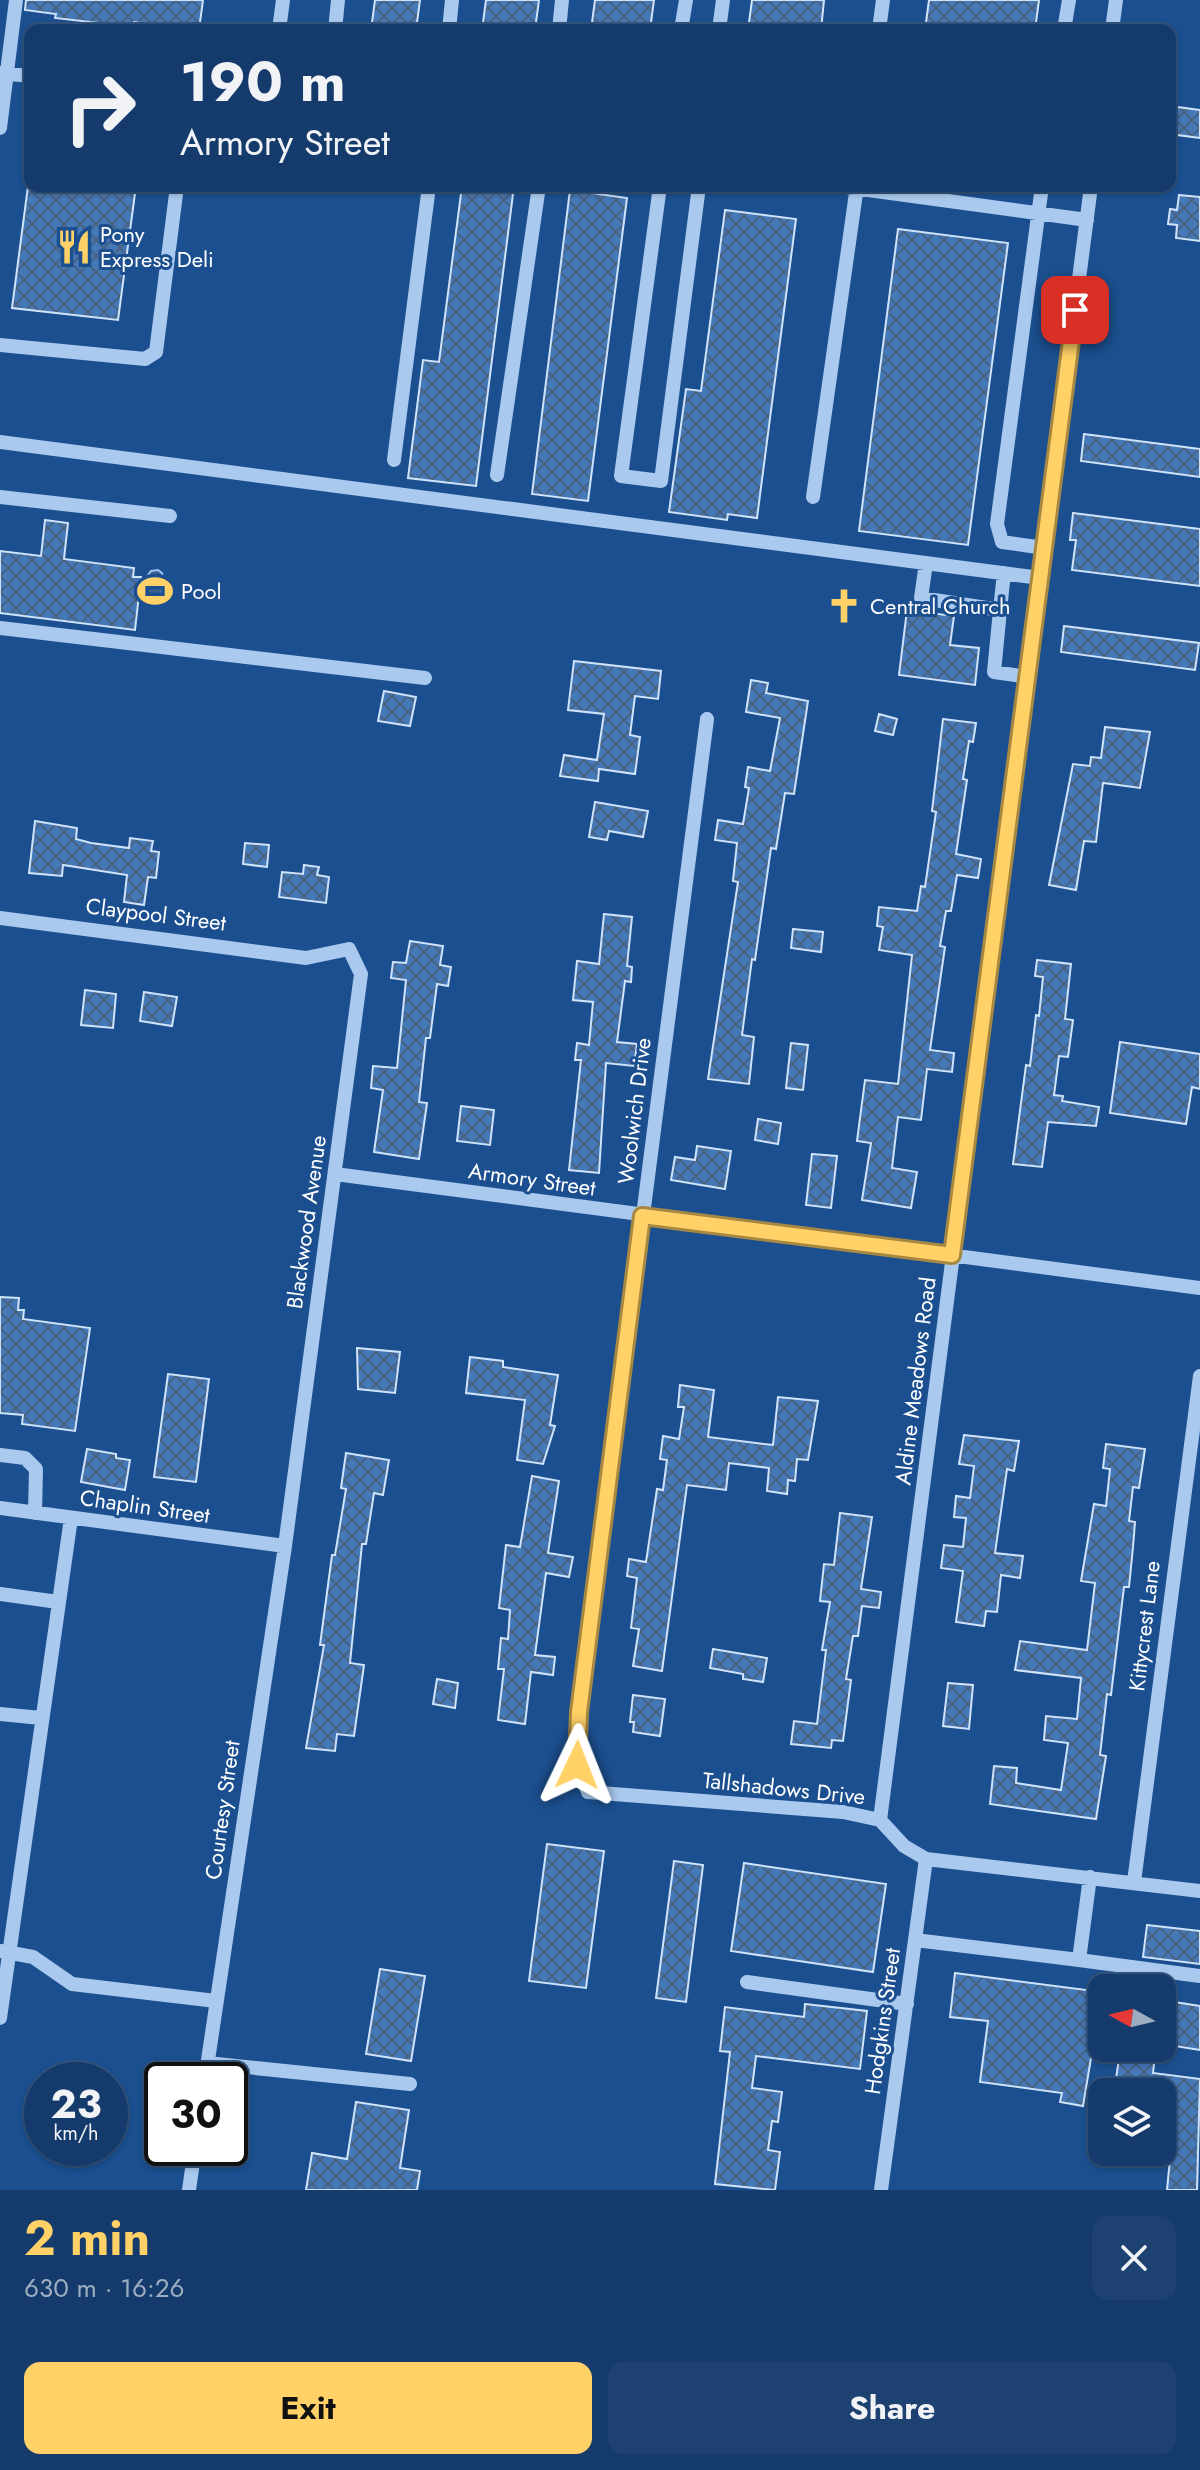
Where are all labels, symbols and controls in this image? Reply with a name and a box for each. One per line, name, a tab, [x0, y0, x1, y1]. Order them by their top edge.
text: 190 m	[180, 41, 346, 122]
icon: right	[48, 56, 152, 160]
text: Armory Street	[180, 116, 390, 168]
place label: Pony Express Deli	[100, 218, 214, 275]
restaurant icon: Pony Express Deli	[55, 228, 93, 266]
pin	[1041, 276, 1109, 344]
icon: arrive	[1053, 288, 1097, 332]
sports icon: Pool	[136, 572, 174, 610]
place label: Pool	[181, 575, 221, 607]
church icon: Central Church	[825, 587, 863, 625]
place label: Central Church	[870, 590, 1010, 622]
street label: Claypool Street	[84, 890, 229, 939]
street label: Woolwich Drive	[609, 1036, 659, 1186]
street label: Blackwood Avenue	[278, 1133, 334, 1311]
street label: Armory Street	[466, 1154, 598, 1204]
street label: Aldine Meadows Road	[886, 1275, 944, 1487]
street label: Chaplin Street	[78, 1481, 213, 1531]
street label: Kittycrest Lane	[1120, 1559, 1168, 1693]
position arrow	[535, 1723, 619, 1807]
street label: Courtesy Street	[196, 1738, 248, 1882]
street label: Tallshadows Drive	[701, 1764, 867, 1812]
street label: Hodgkins Street	[856, 1945, 908, 2096]
north arrow	[1088, 1974, 1176, 2062]
map controls	[1088, 1974, 1176, 2166]
speed limit sign: 30	[144, 2062, 248, 2166]
text: 23	[50, 2075, 102, 2133]
button: layers	[1088, 2078, 1176, 2166]
text: km/h	[53, 2119, 99, 2148]
text: 2 min	[24, 2204, 150, 2273]
button: close	[1092, 2216, 1176, 2300]
text: 630 m · 16:26	[24, 2269, 185, 2307]
button: Exit	[24, 2362, 592, 2454]
button: Share	[608, 2362, 1176, 2454]

